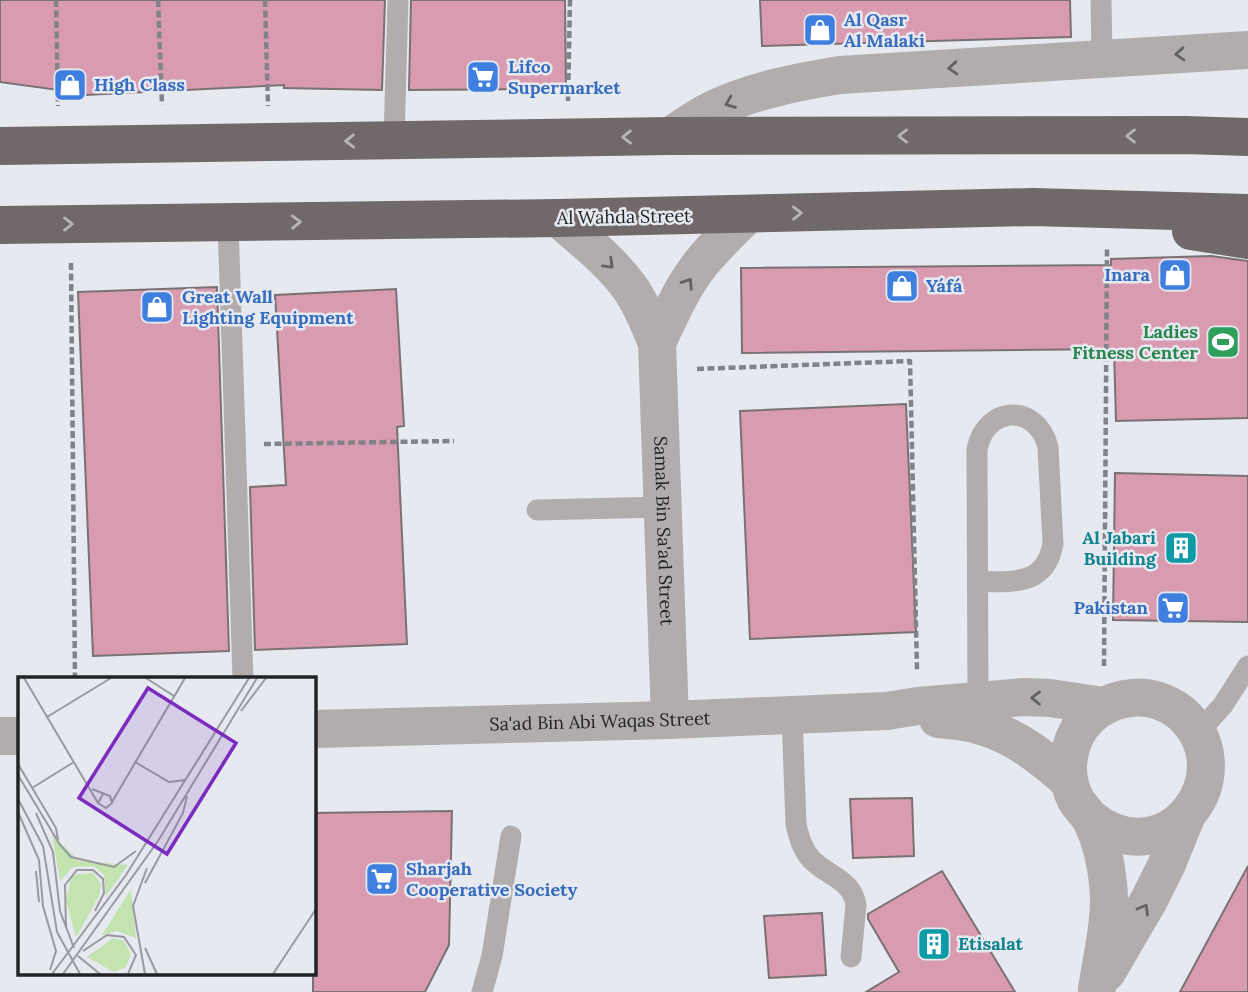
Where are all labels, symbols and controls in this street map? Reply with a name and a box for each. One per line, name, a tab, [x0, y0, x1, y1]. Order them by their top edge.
place label: Al Qasr Al Malaki	[844, 8, 925, 52]
shop icon: Al Qasr Al Malaki	[801, 11, 839, 49]
one-way arrow	[1174, 46, 1185, 61]
place label: Lifco Supermarket	[508, 55, 621, 99]
supermarket icon: Lifco Supermarket	[464, 58, 502, 96]
one-way arrow	[947, 60, 958, 75]
shop icon: High Class	[51, 66, 89, 104]
place label: High Class	[94, 73, 185, 96]
one-way arrow	[724, 95, 736, 109]
one-way arrow	[898, 128, 908, 144]
one-way arrow	[1125, 128, 1136, 143]
one-way arrow	[621, 129, 632, 145]
one-way arrow	[345, 133, 355, 149]
street label: Al Wahda Street	[556, 204, 691, 229]
one-way arrow	[793, 205, 803, 221]
one-way arrow	[290, 214, 301, 229]
one-way arrow	[63, 216, 74, 232]
one-way arrow	[601, 255, 614, 268]
shop icon: Inara	[1156, 256, 1194, 294]
place label: Inara	[1104, 263, 1151, 286]
shop icon: Yáfá	[883, 267, 921, 305]
place label: Yáfá	[926, 274, 963, 297]
one-way arrow	[679, 278, 692, 291]
place label: Great Wall Lighting Equipment	[182, 285, 354, 329]
shop icon: Great Wall Lighting Equipment	[138, 288, 176, 326]
place label: Ladies Fitness Center	[1072, 320, 1198, 364]
sports icon: Ladies Fitness Center	[1204, 323, 1242, 361]
street label: Samak Bin Sa'ad Street	[649, 436, 679, 626]
place label: Al Jabari Building	[1082, 526, 1157, 570]
building icon: Al Jabari Building	[1162, 529, 1200, 567]
supermarket icon: Pakistan	[1154, 589, 1192, 627]
place label: Pakistan	[1074, 596, 1149, 619]
inset map	[18, 677, 315, 974]
one-way arrow	[1030, 690, 1041, 705]
street label: Sa'ad Bin Abi Waqas Street	[489, 706, 711, 736]
place label: Sharjah Cooperative Society	[406, 857, 578, 901]
supermarket icon: Sharjah Cooperative Society	[363, 860, 401, 898]
one-way arrow	[1136, 903, 1149, 916]
building icon: Etisalat	[915, 925, 953, 963]
place label: Etisalat	[958, 932, 1024, 955]

